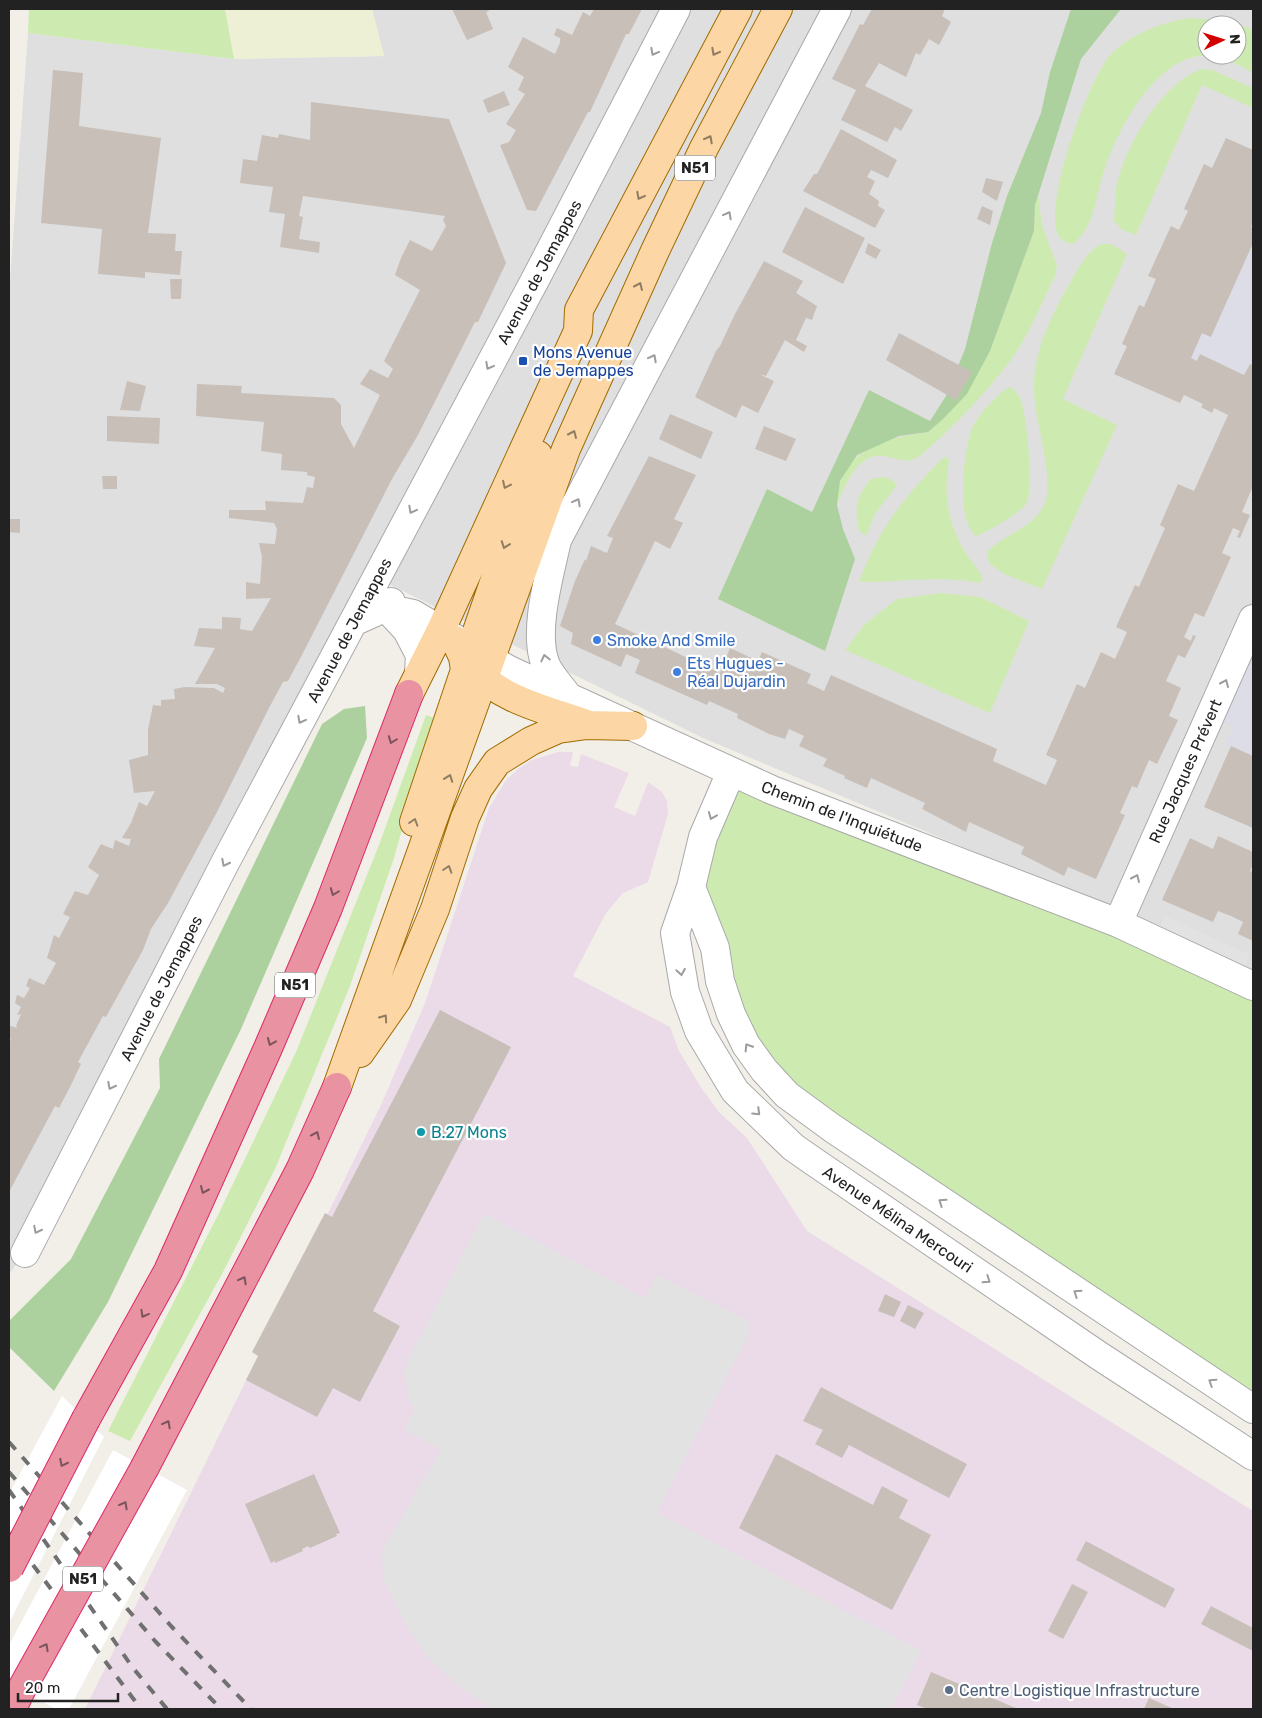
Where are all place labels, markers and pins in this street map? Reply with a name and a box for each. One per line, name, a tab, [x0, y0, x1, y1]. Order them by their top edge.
place label: Mons Avenue de Jemappes	[533, 343, 634, 380]
marker: Mons Avenue de Jemappes	[517, 355, 529, 367]
place label: Smoke And Smile	[607, 631, 735, 650]
marker: Smoke And Smile	[591, 634, 603, 646]
place label: Ets Hugues - Réal Dujardin	[687, 654, 786, 691]
marker: Ets Hugues - Réal Dujardin	[671, 666, 683, 678]
place label: B.27 Mons	[431, 1123, 507, 1142]
marker: B.27 Mons	[415, 1126, 427, 1138]
place label: Centre Logistique Infrastructure	[959, 1681, 1200, 1700]
marker: Centre Logistique Infrastructure	[943, 1684, 955, 1696]

